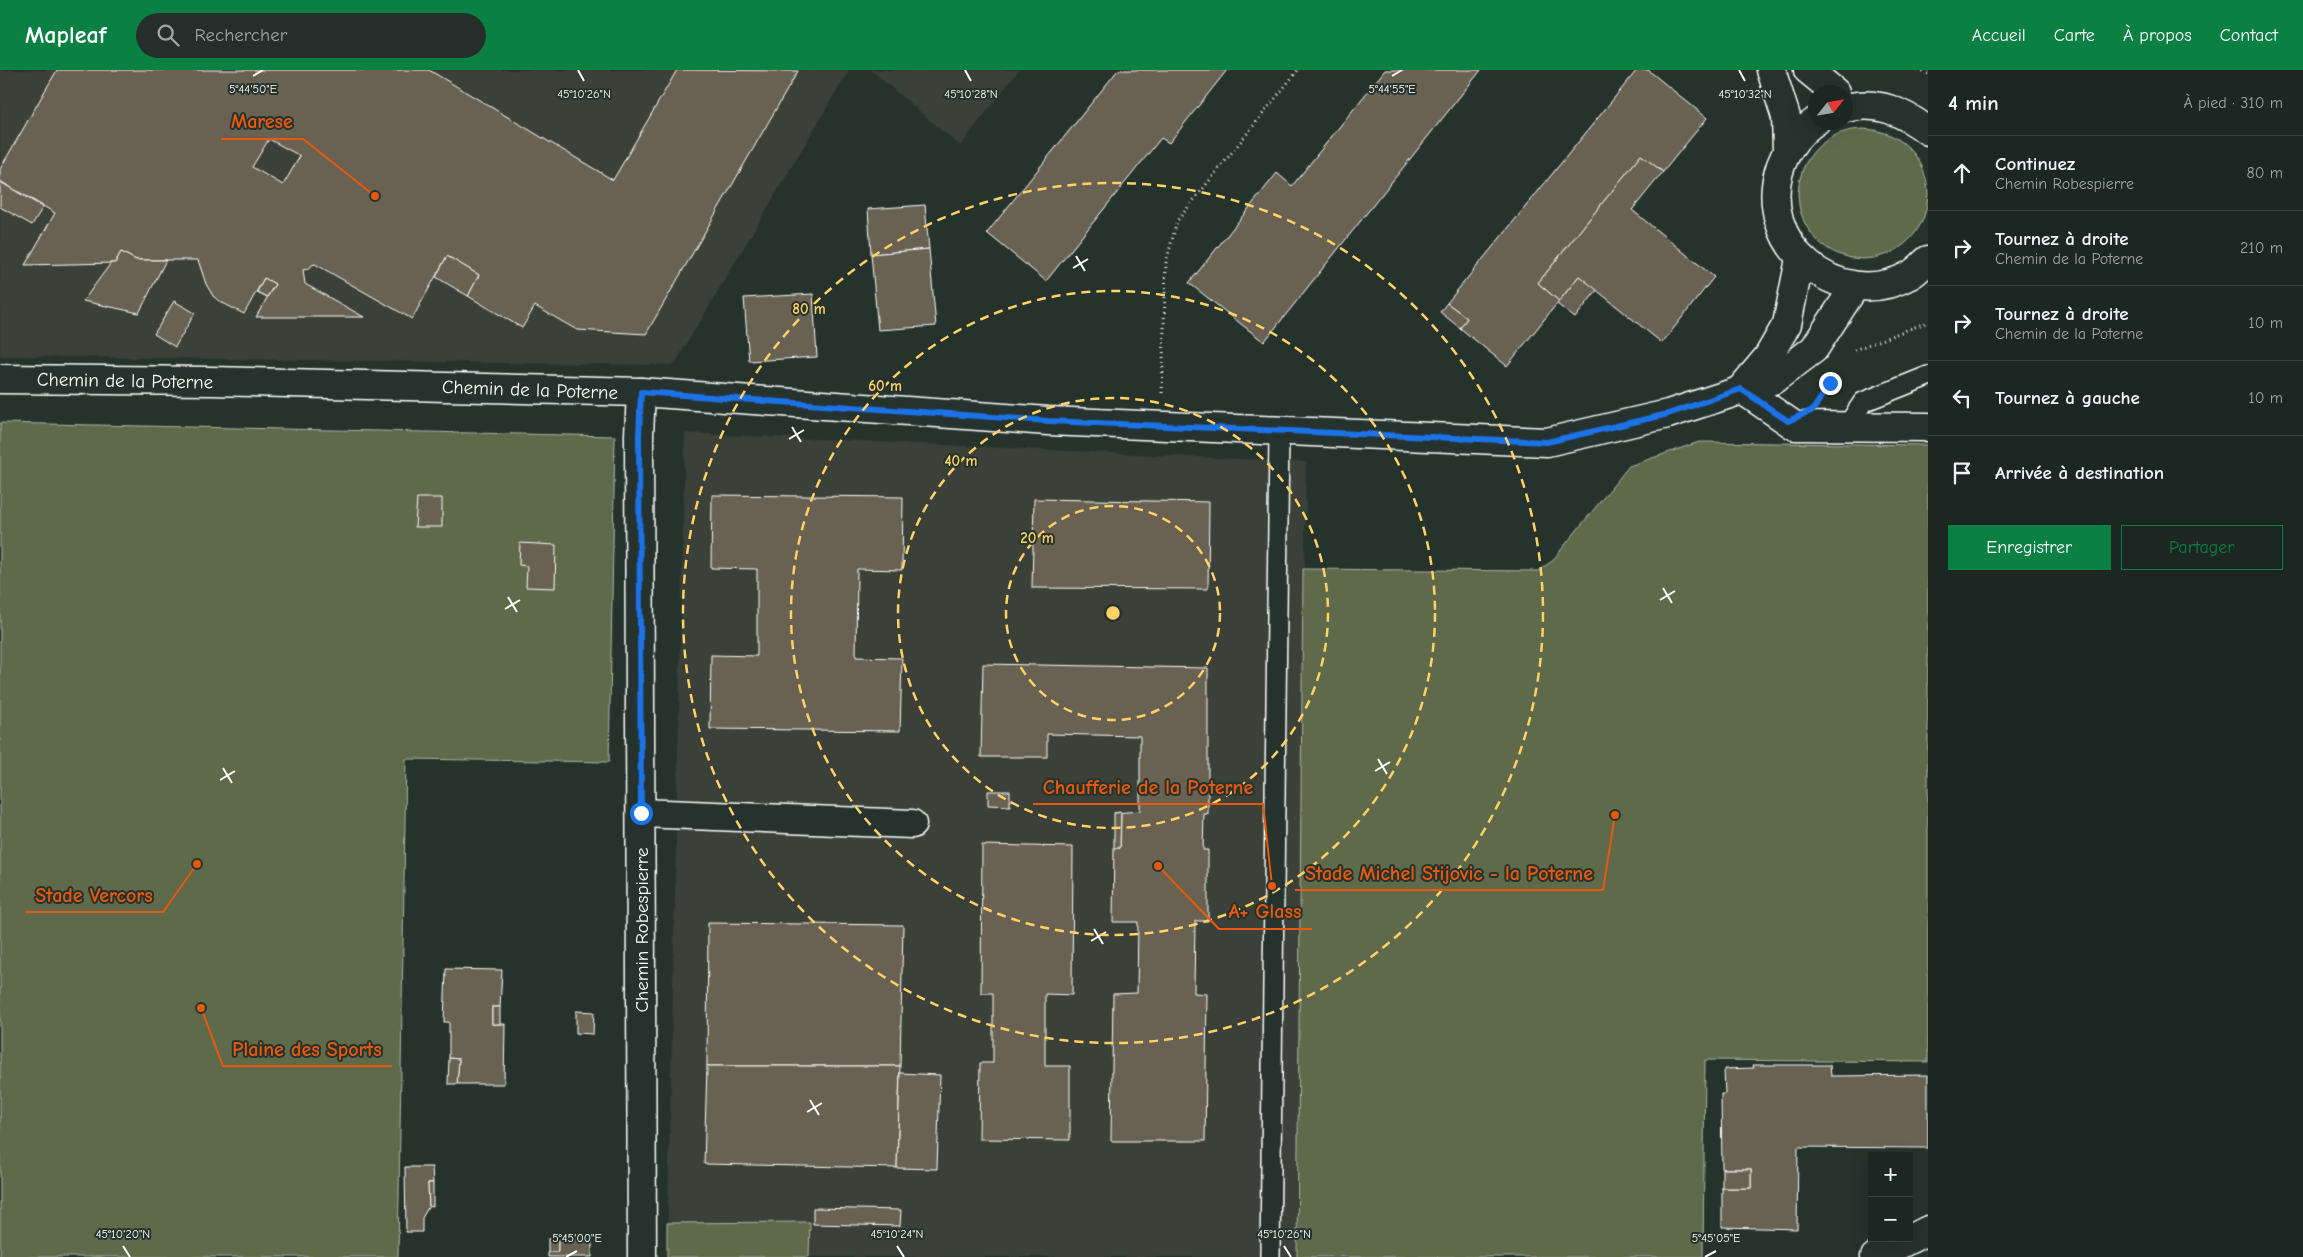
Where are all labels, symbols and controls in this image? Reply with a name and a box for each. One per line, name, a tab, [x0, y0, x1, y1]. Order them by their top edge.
search box	[136, 13, 486, 58]
text: Mapleaf	[25, 21, 106, 49]
icon: search	[154, 21, 182, 49]
text: Rechercher	[194, 24, 287, 46]
text: Accueil	[1972, 25, 2026, 46]
text: Carte	[2054, 25, 2095, 46]
text: À propos	[2123, 25, 2192, 46]
text: Contact	[2220, 25, 2278, 46]
text: 5°44'50"E	[229, 82, 277, 96]
text: 5°44'55"E	[1369, 82, 1415, 96]
north arrow	[1808, 85, 1853, 130]
text: 45°10'26"N	[557, 87, 611, 101]
text: 45°10'28"N	[944, 87, 998, 101]
text: 45°10'32"N	[1718, 87, 1772, 101]
text: 4 min	[1948, 91, 1999, 115]
text: À pied · 310 m	[2183, 94, 2283, 112]
callout: Marese	[221, 104, 303, 139]
text: Marese	[231, 110, 293, 133]
text: Continuez	[1995, 153, 2075, 175]
icon: ahead	[1948, 159, 1976, 187]
text: 80 m	[2246, 164, 2283, 182]
text: Chemin Robespierre	[1995, 175, 2134, 193]
text: Tournez à droite	[1995, 228, 2129, 250]
icon: right	[1948, 234, 1976, 262]
text: 210 m	[2240, 239, 2283, 257]
text: Chemin de la Poterne	[1995, 250, 2143, 268]
text: 80 m	[792, 300, 826, 318]
text: Tournez à droite	[1995, 303, 2129, 325]
icon: right	[1948, 309, 1976, 337]
text: 10 m	[2248, 314, 2283, 332]
text: Chemin de la Poterne	[1995, 325, 2143, 343]
street label: Chemin de la Poterne	[37, 368, 213, 394]
route end	[1819, 372, 1842, 395]
street label: Chemin de la Poterne	[442, 376, 618, 404]
text: 60 m	[868, 377, 902, 395]
icon: left	[1948, 384, 1976, 412]
text: Tournez à gauche	[1995, 387, 2140, 409]
text: 10 m	[2248, 389, 2283, 407]
text: 40 m	[945, 452, 978, 470]
icon: arrive	[1948, 459, 1976, 487]
text: Arrivée à destination	[1995, 462, 2164, 484]
button: Enregistrer	[1948, 525, 2111, 570]
button: Partager	[2121, 525, 2283, 570]
text: 20 m	[1020, 529, 1054, 547]
centre of rings	[1104, 604, 1122, 622]
callout: Chaufferie de la Poterne	[1033, 769, 1263, 804]
text: Chaufferie de la Poterne	[1043, 776, 1253, 799]
route start	[630, 802, 653, 825]
street label: Chemin Robespierre	[631, 847, 653, 1013]
callout: Stade Michel Stijovic - la Poterne	[1295, 855, 1603, 890]
text: Stade Michel Stijovic - la Poterne	[1305, 862, 1593, 885]
callout: Stade Vercors	[25, 877, 163, 912]
text: Stade Vercors	[35, 884, 153, 907]
callout: A+ Glass	[1219, 894, 1312, 929]
text: A+ Glass	[1229, 900, 1301, 923]
callout: Plaine des Sports	[223, 1031, 392, 1066]
text: Plaine des Sports	[232, 1038, 382, 1061]
map controls	[1868, 1152, 1913, 1242]
button: +	[1868, 1152, 1913, 1197]
button: −	[1868, 1197, 1913, 1242]
text: 45°10'20"N	[96, 1227, 150, 1241]
text: 45°10'24"N	[871, 1227, 923, 1241]
text: 45°10'26"N	[1257, 1227, 1311, 1241]
text: 5°45'00"E	[552, 1231, 602, 1245]
text: 5°45'05"E	[1692, 1231, 1740, 1245]

